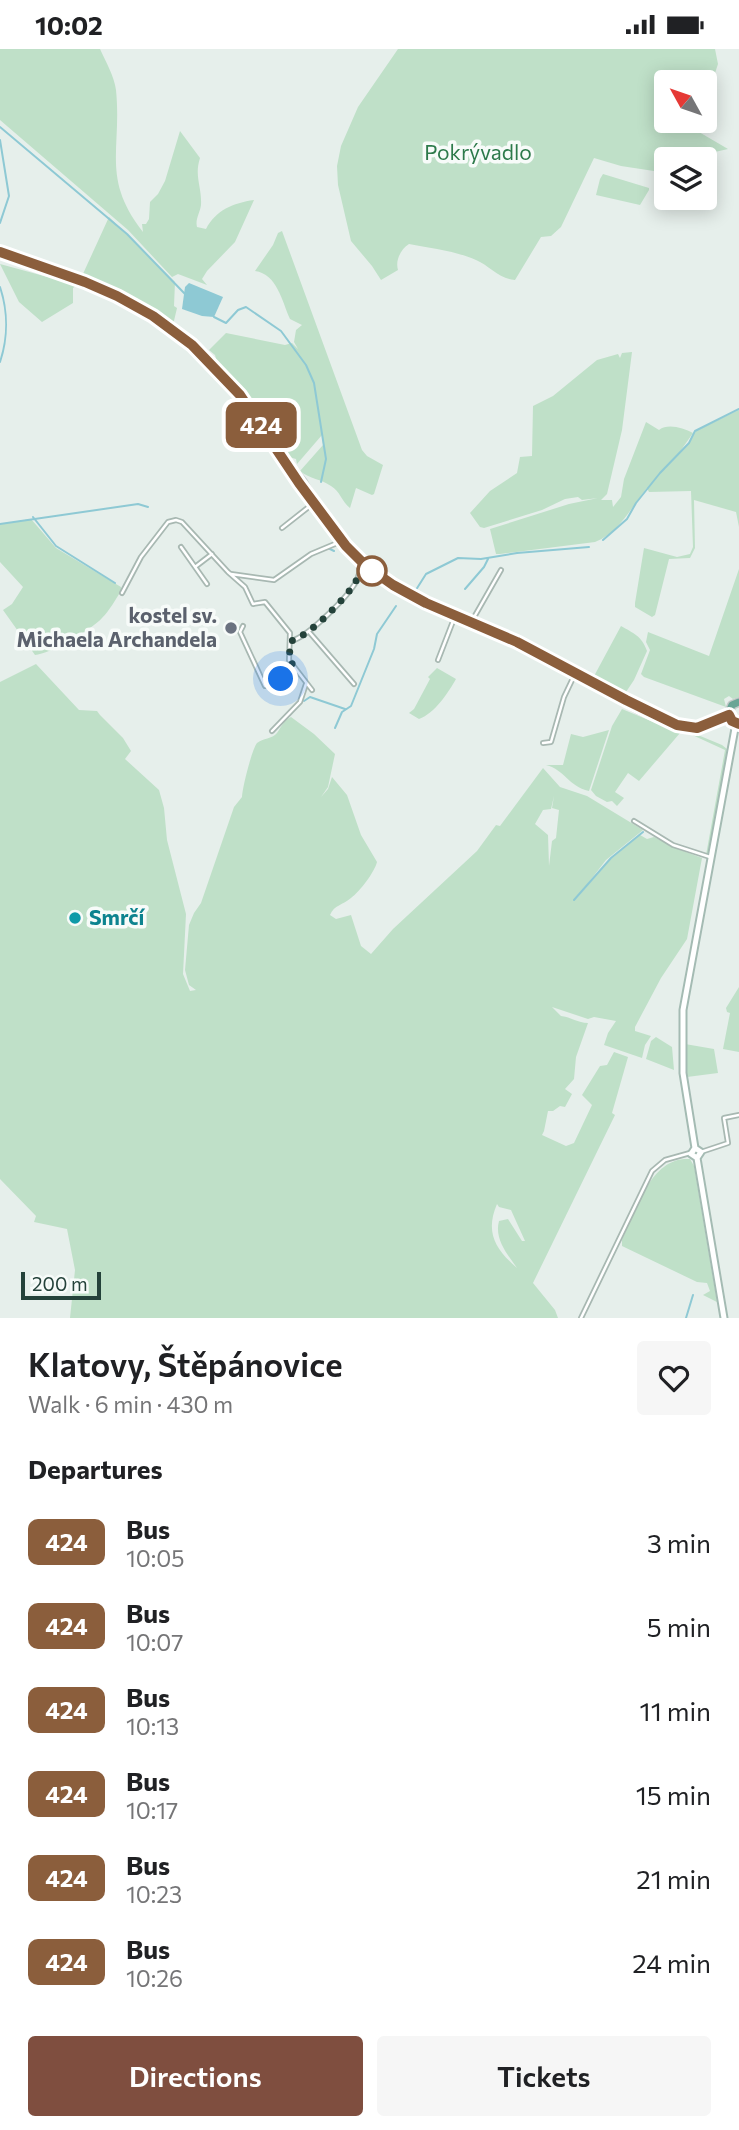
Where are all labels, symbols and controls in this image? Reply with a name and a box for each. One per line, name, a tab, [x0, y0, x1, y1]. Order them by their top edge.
text: 10:02	[35, 9, 103, 40]
north arrow	[654, 70, 718, 133]
map controls	[654, 70, 717, 210]
park label: Pokrývadlo	[424, 139, 532, 164]
button: layers	[654, 147, 717, 210]
line badge: 424	[221, 402, 301, 448]
text: 424	[240, 410, 282, 439]
unlabelled marker	[357, 556, 387, 586]
place label: kostel sv. Michaela Archandela	[17, 602, 217, 651]
marker: kostel sv. Michaela Archandela	[223, 620, 239, 636]
your location	[263, 661, 298, 696]
place label: Smrčí	[89, 904, 145, 929]
marker: Smrčí	[67, 910, 83, 926]
scale bar	[21, 1269, 102, 1301]
text: 200 m	[32, 1272, 88, 1295]
button: heart	[637, 1341, 711, 1415]
text: Klatovy, Štěpánovice	[28, 1343, 343, 1384]
text: Walk · 6 min · 430 m	[28, 1390, 233, 1418]
text: Departures	[28, 1453, 163, 1484]
text: Bus	[126, 1513, 170, 1544]
text: 424	[45, 1527, 88, 1556]
text: 3 min	[647, 1527, 711, 1558]
text: 10:05	[126, 1544, 185, 1572]
text: Bus	[126, 1597, 170, 1628]
text: 424	[45, 1611, 88, 1640]
text: 5 min	[647, 1611, 711, 1642]
text: 10:07	[126, 1628, 183, 1656]
text: Bus	[126, 1681, 170, 1712]
text: 424	[45, 1695, 88, 1724]
text: 11 min	[640, 1695, 711, 1726]
text: 10:13	[126, 1712, 179, 1740]
text: Bus	[126, 1765, 170, 1796]
text: 424	[45, 1779, 88, 1808]
text: 15 min	[636, 1779, 711, 1810]
text: 10:17	[126, 1796, 178, 1824]
text: Bus	[126, 1849, 170, 1880]
text: 424	[45, 1863, 88, 1892]
text: 21 min	[636, 1863, 711, 1894]
text: 10:23	[126, 1880, 182, 1908]
text: Bus	[126, 1933, 170, 1964]
text: 424	[45, 1947, 88, 1976]
text: 24 min	[632, 1947, 711, 1978]
text: 10:26	[126, 1964, 183, 1992]
button: Directions	[28, 2036, 363, 2116]
button: Tickets	[377, 2036, 711, 2116]

